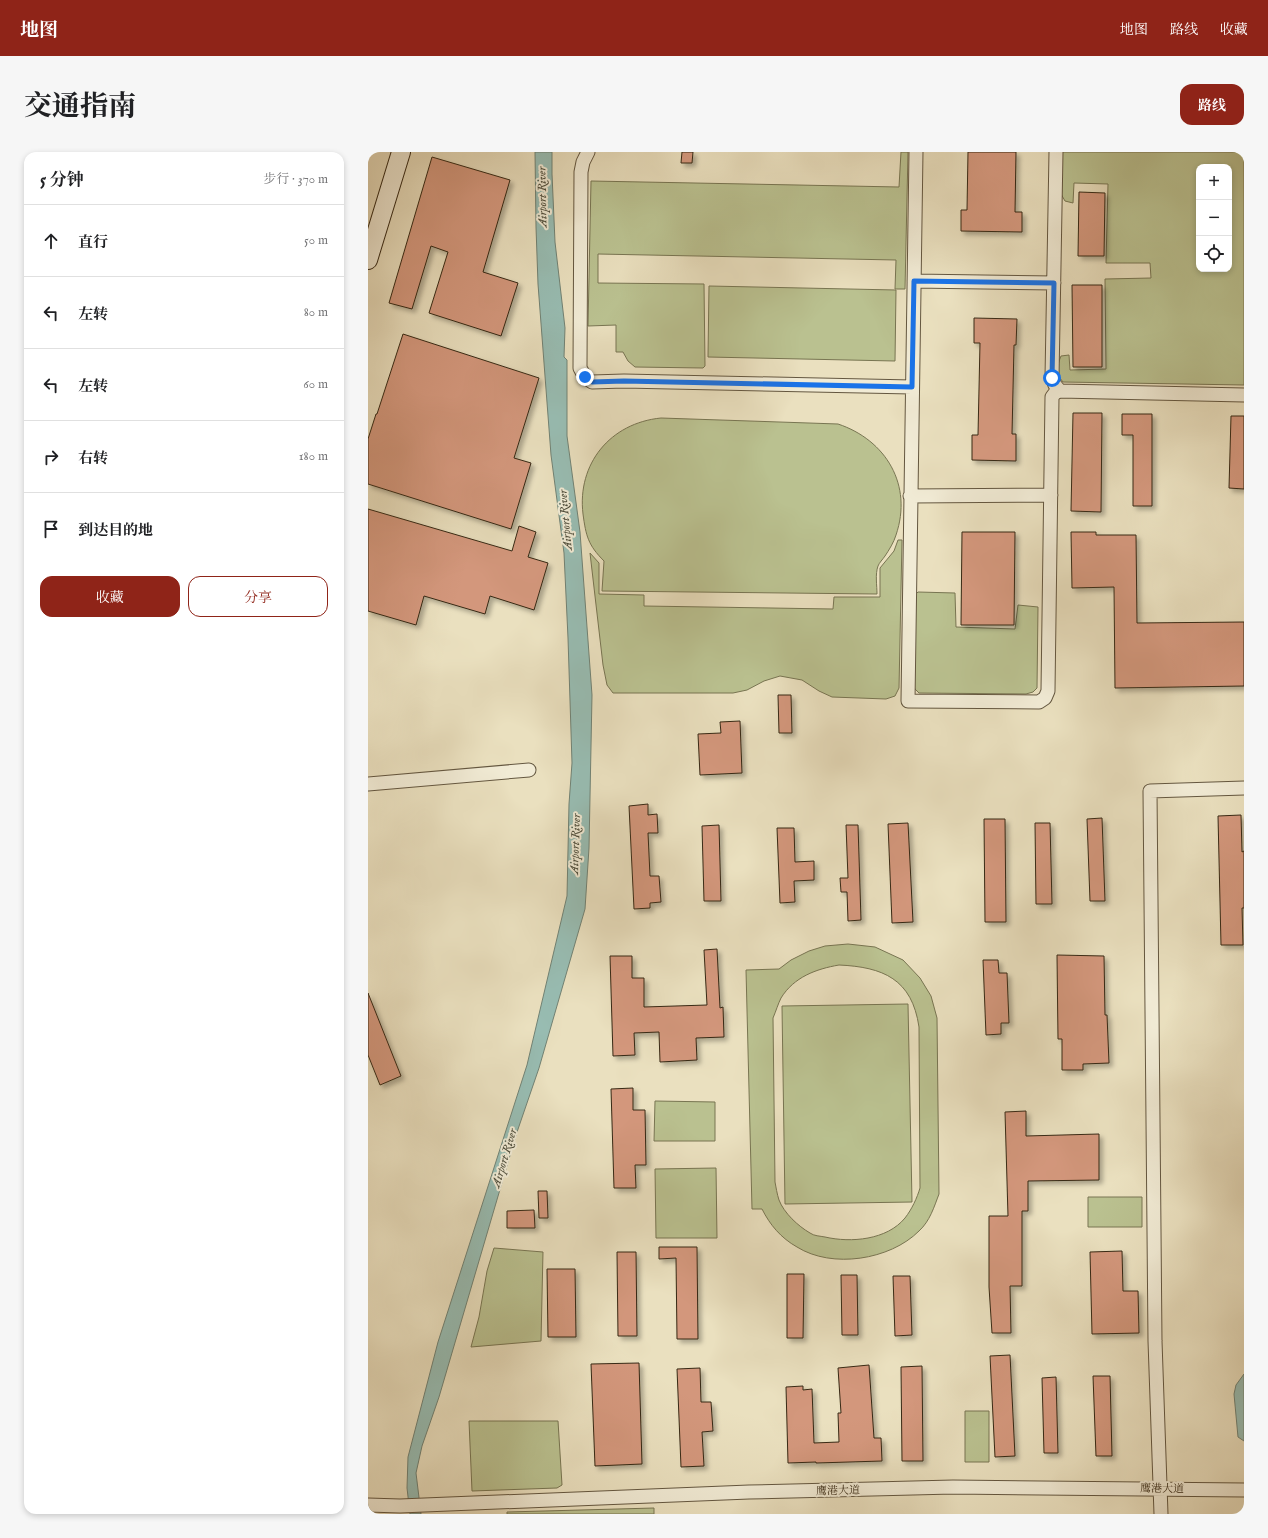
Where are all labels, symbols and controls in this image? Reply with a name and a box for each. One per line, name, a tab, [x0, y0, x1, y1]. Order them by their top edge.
text: 地图	[20, 19, 58, 43]
text: 地图	[1120, 21, 1148, 39]
text: 路线	[1170, 21, 1198, 39]
text: 收藏	[1220, 21, 1248, 39]
button: 路线	[1180, 84, 1244, 125]
text: 交通指南	[24, 90, 136, 125]
map controls	[1196, 164, 1232, 272]
button: +	[1196, 164, 1232, 200]
water label: Airport River	[534, 166, 551, 229]
text: 5 分钟	[40, 170, 84, 191]
text: 步行 · 370 m	[263, 171, 328, 188]
button: −	[1196, 200, 1232, 236]
icon: ahead	[40, 230, 62, 252]
text: 50 m	[304, 232, 328, 249]
text: 直行	[78, 233, 108, 252]
button: locate	[1196, 236, 1232, 272]
icon: left	[40, 302, 62, 324]
text: 80 m	[304, 304, 328, 321]
text: 左转	[78, 305, 108, 324]
route end	[576, 368, 594, 386]
route start	[1043, 369, 1061, 387]
icon: left	[40, 374, 62, 396]
text: 60 m	[303, 376, 328, 393]
text: 左转	[78, 377, 108, 396]
icon: right	[40, 446, 62, 468]
text: 180 m	[299, 448, 328, 465]
text: 右转	[78, 449, 108, 468]
water label: Airport River	[555, 488, 576, 553]
icon: arrive	[40, 518, 62, 540]
text: 到达目的地	[78, 521, 153, 540]
button: 收藏	[40, 576, 180, 617]
button: 分享	[188, 576, 328, 617]
water label: Airport River	[567, 813, 584, 877]
water label: Airport River	[488, 1126, 521, 1191]
street label: 鹰港大道	[1140, 1482, 1184, 1496]
street label: 鹰港大道	[816, 1484, 860, 1498]

